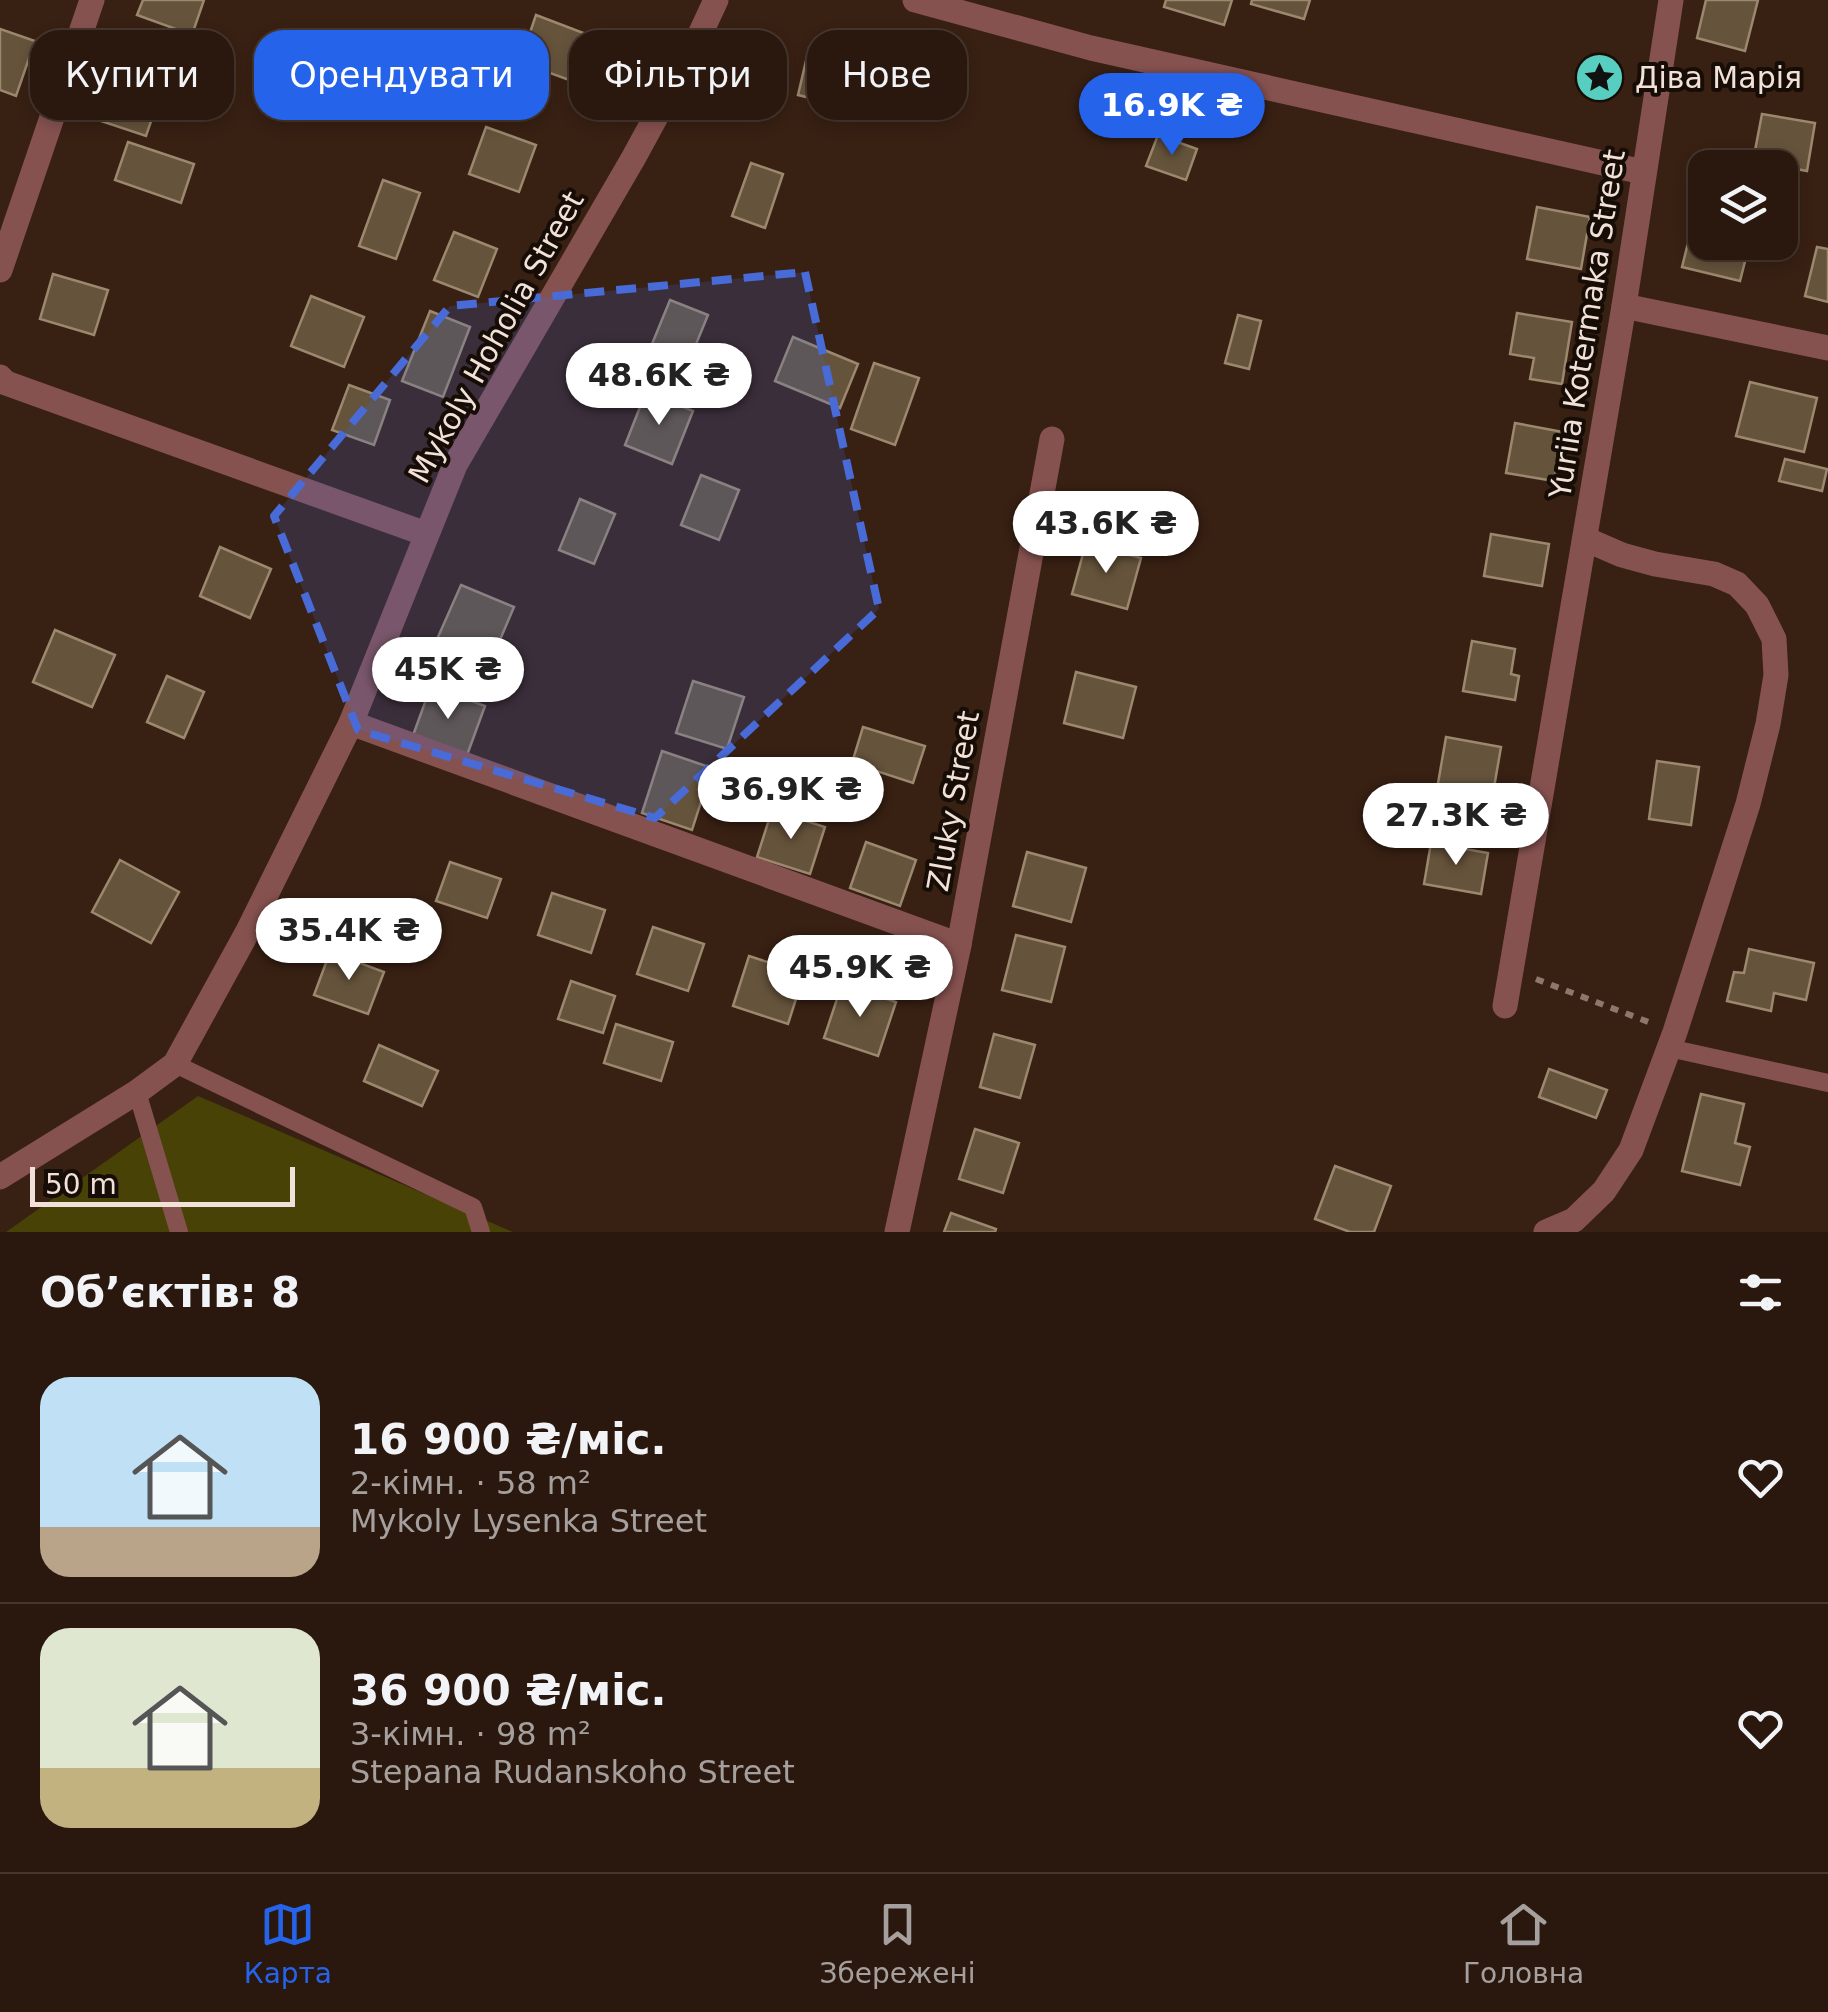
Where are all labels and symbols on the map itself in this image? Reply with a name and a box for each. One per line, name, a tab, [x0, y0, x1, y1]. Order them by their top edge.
place icon: Діва Марія	[1574, 51, 1626, 103]
place label: Діва Марія	[1635, 60, 1802, 95]
pin: 16.9K ₴	[1080, 73, 1264, 158]
street label: Yuriia Kotermaka Street	[1542, 147, 1632, 502]
street label: Mykoly Hoholia Street	[401, 185, 591, 489]
pin: 48.6K ₴	[567, 343, 751, 428]
pin: 43.6K ₴	[1014, 491, 1198, 576]
pin: 45K ₴	[378, 637, 518, 722]
street label: Zluky Street	[920, 708, 986, 894]
pin: 36.9K ₴	[699, 757, 883, 842]
pin: 27.3K ₴	[1364, 783, 1548, 868]
pin: 35.4K ₴	[257, 898, 441, 983]
pin: 45.9K ₴	[768, 935, 952, 1020]
scale bar	[30, 1162, 295, 1206]

